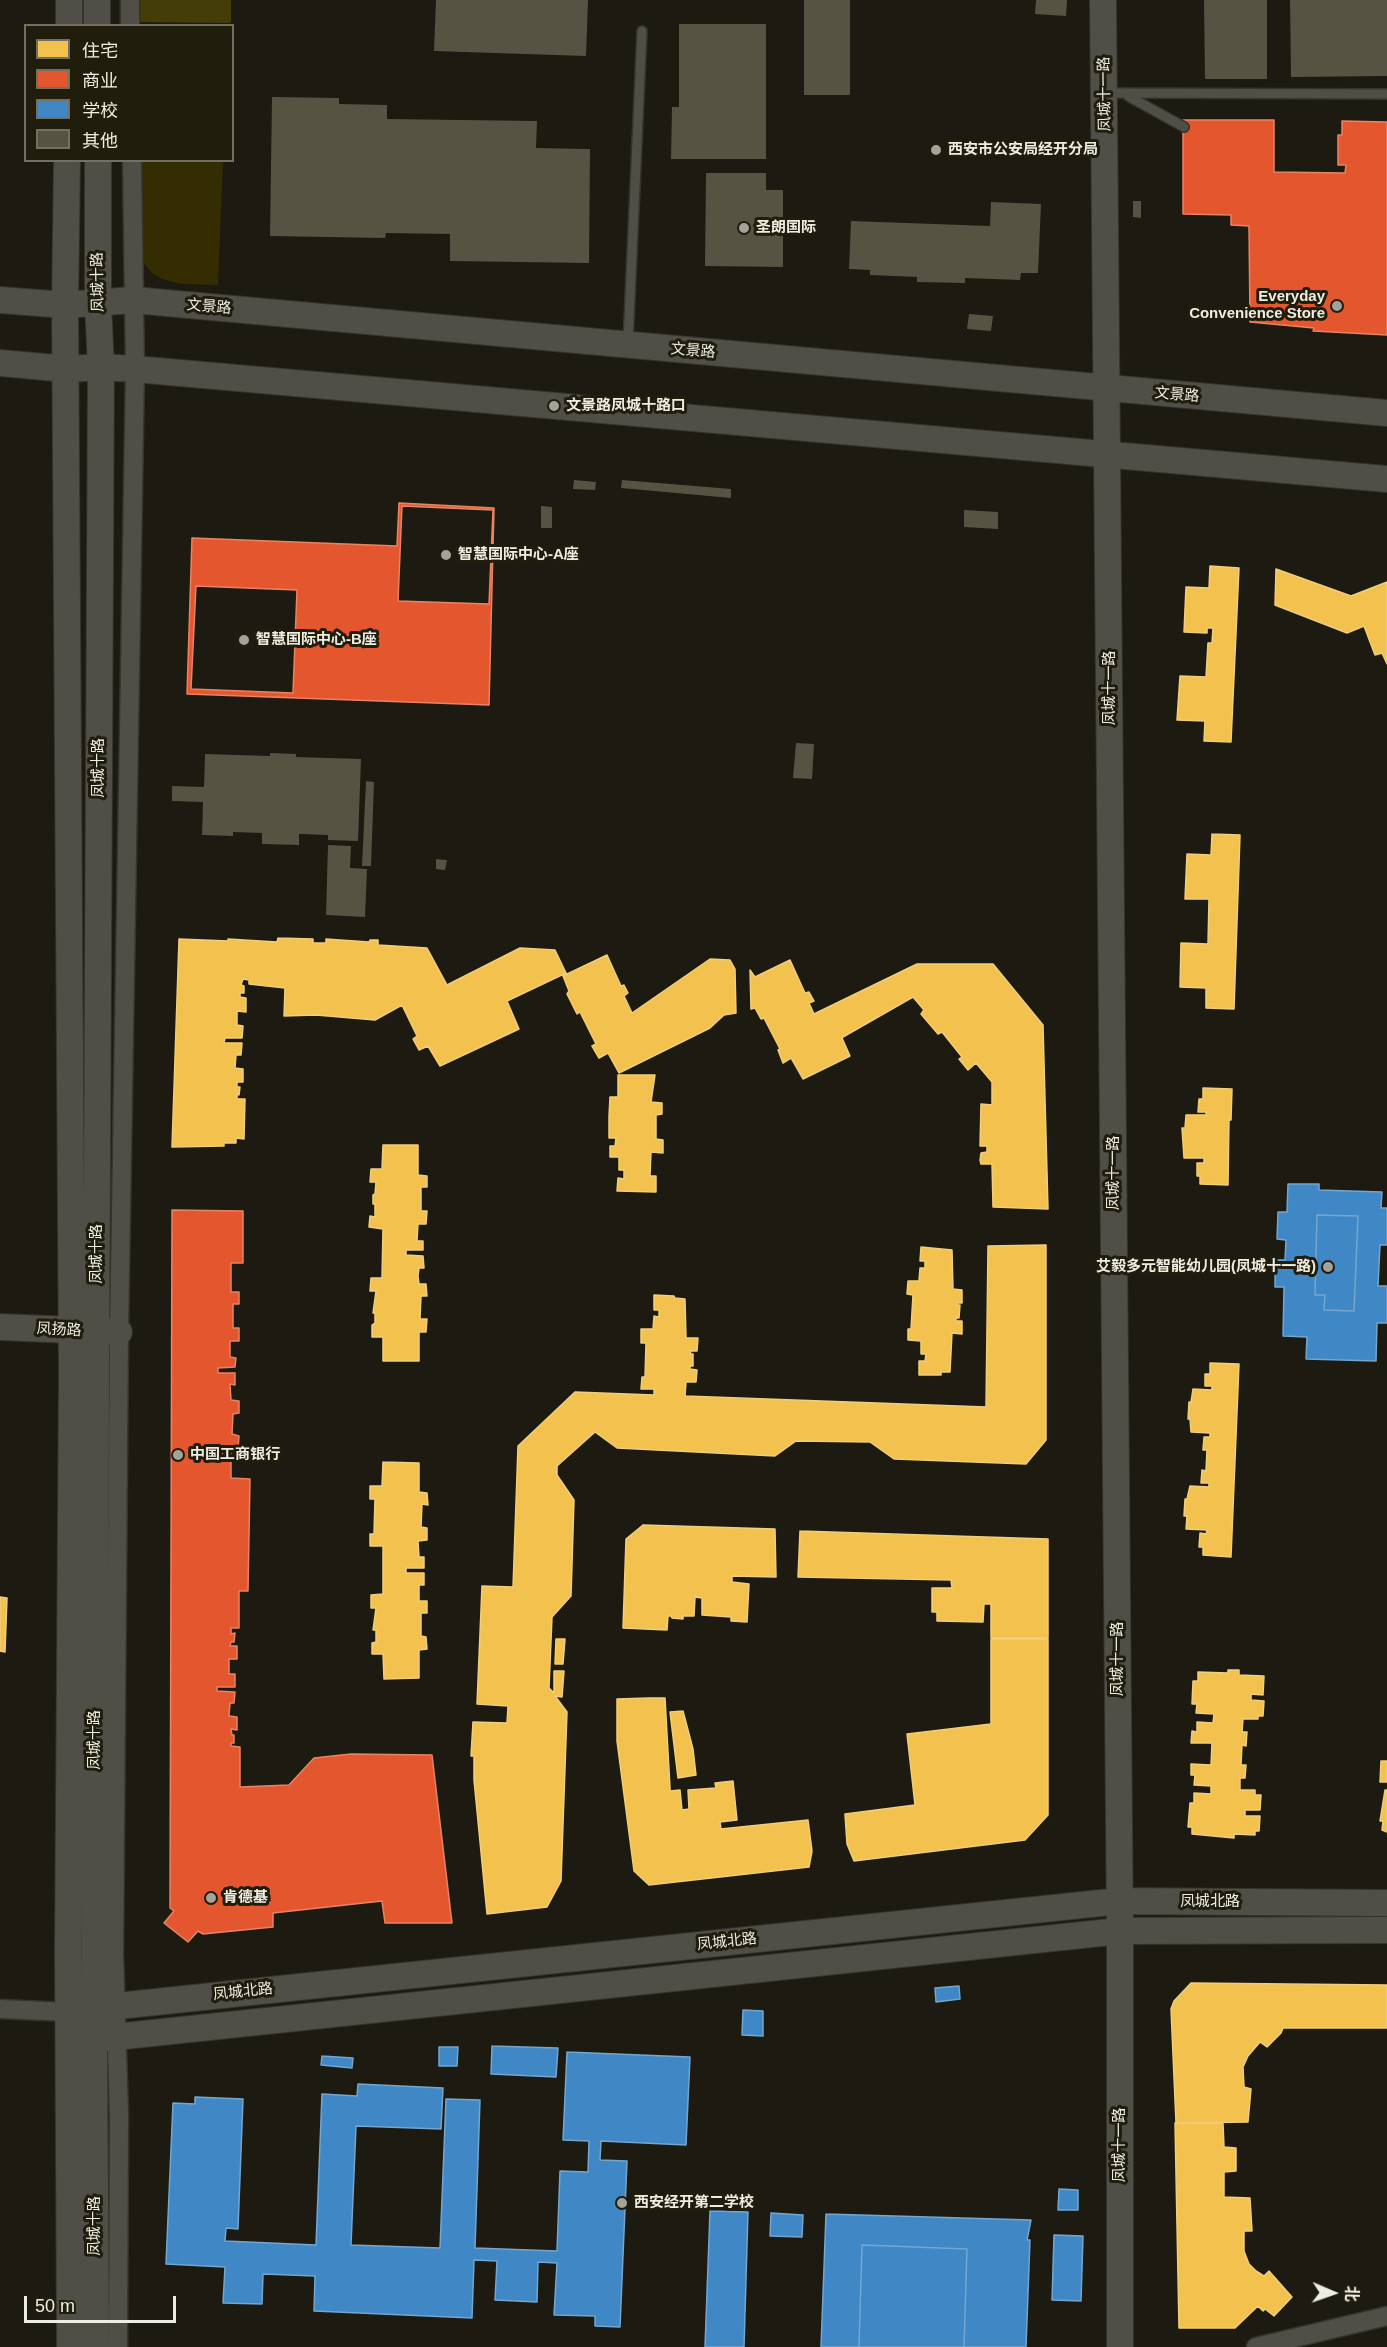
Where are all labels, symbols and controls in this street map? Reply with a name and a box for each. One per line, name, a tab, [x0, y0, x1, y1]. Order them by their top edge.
legend	[24, 24, 234, 162]
text: 住宅	[82, 41, 118, 61]
street label: 凤城十一路	[1095, 56, 1115, 132]
text: 商业	[82, 71, 118, 91]
text: 学校	[82, 101, 118, 121]
text: 其他	[82, 131, 118, 151]
place label: 西安市公安局经开分局	[948, 141, 1098, 159]
marker: 西安市公安局经开分局	[929, 143, 943, 157]
place label: 圣朗国际	[756, 219, 816, 237]
marker: 圣朗国际	[737, 221, 751, 235]
street label: 凤城十路	[88, 252, 108, 312]
place label: Everyday Convenience Store	[1189, 288, 1325, 323]
street label: 文景路	[186, 296, 232, 318]
marker: Everyday Convenience Store	[1330, 299, 1344, 313]
street label: 文景路	[670, 340, 716, 362]
street label: 文景路	[1154, 384, 1200, 406]
place label: 文景路凤城十路口	[566, 397, 686, 415]
marker: 文景路凤城十路口	[547, 399, 561, 413]
place label: 智慧国际中心-A座	[458, 546, 579, 564]
marker: 智慧国际中心-A座	[439, 548, 453, 562]
place label: 智慧国际中心-B座	[256, 631, 377, 649]
marker: 智慧国际中心-B座	[237, 633, 251, 647]
street label: 凤城十一路	[1101, 651, 1119, 725]
street label: 凤城十路	[90, 738, 108, 798]
street label: 凤城十一路	[1105, 1136, 1123, 1210]
street label: 凤城十路	[88, 1224, 106, 1284]
place label: 艾毅多元智能幼儿园(凤城十一路)	[1096, 1258, 1316, 1276]
marker: 艾毅多元智能幼儿园(凤城十一路)	[1321, 1260, 1335, 1274]
street label: 凤扬路	[36, 1320, 82, 1340]
place label: 中国工商银行	[190, 1446, 280, 1464]
marker: 中国工商银行	[171, 1448, 185, 1462]
street label: 凤城十一路	[1109, 1622, 1127, 1696]
street label: 凤城十路	[86, 1710, 104, 1770]
place label: 肯德基	[223, 1889, 268, 1907]
marker: 肯德基	[204, 1891, 218, 1905]
street label: 凤城北路	[1180, 1893, 1240, 1911]
street label: 凤城北路	[696, 1930, 758, 1954]
street label: 凤城北路	[212, 1980, 274, 2004]
street label: 凤城十一路	[1111, 2108, 1129, 2182]
place label: 西安经开第二学校	[634, 2194, 754, 2212]
street label: 凤城十路	[86, 2196, 104, 2256]
marker: 西安经开第二学校	[615, 2196, 629, 2210]
north arrow	[1303, 2263, 1363, 2323]
scale bar	[27, 2284, 178, 2322]
text: 北	[1343, 2285, 1360, 2302]
text: 50 m	[35, 2296, 75, 2316]

